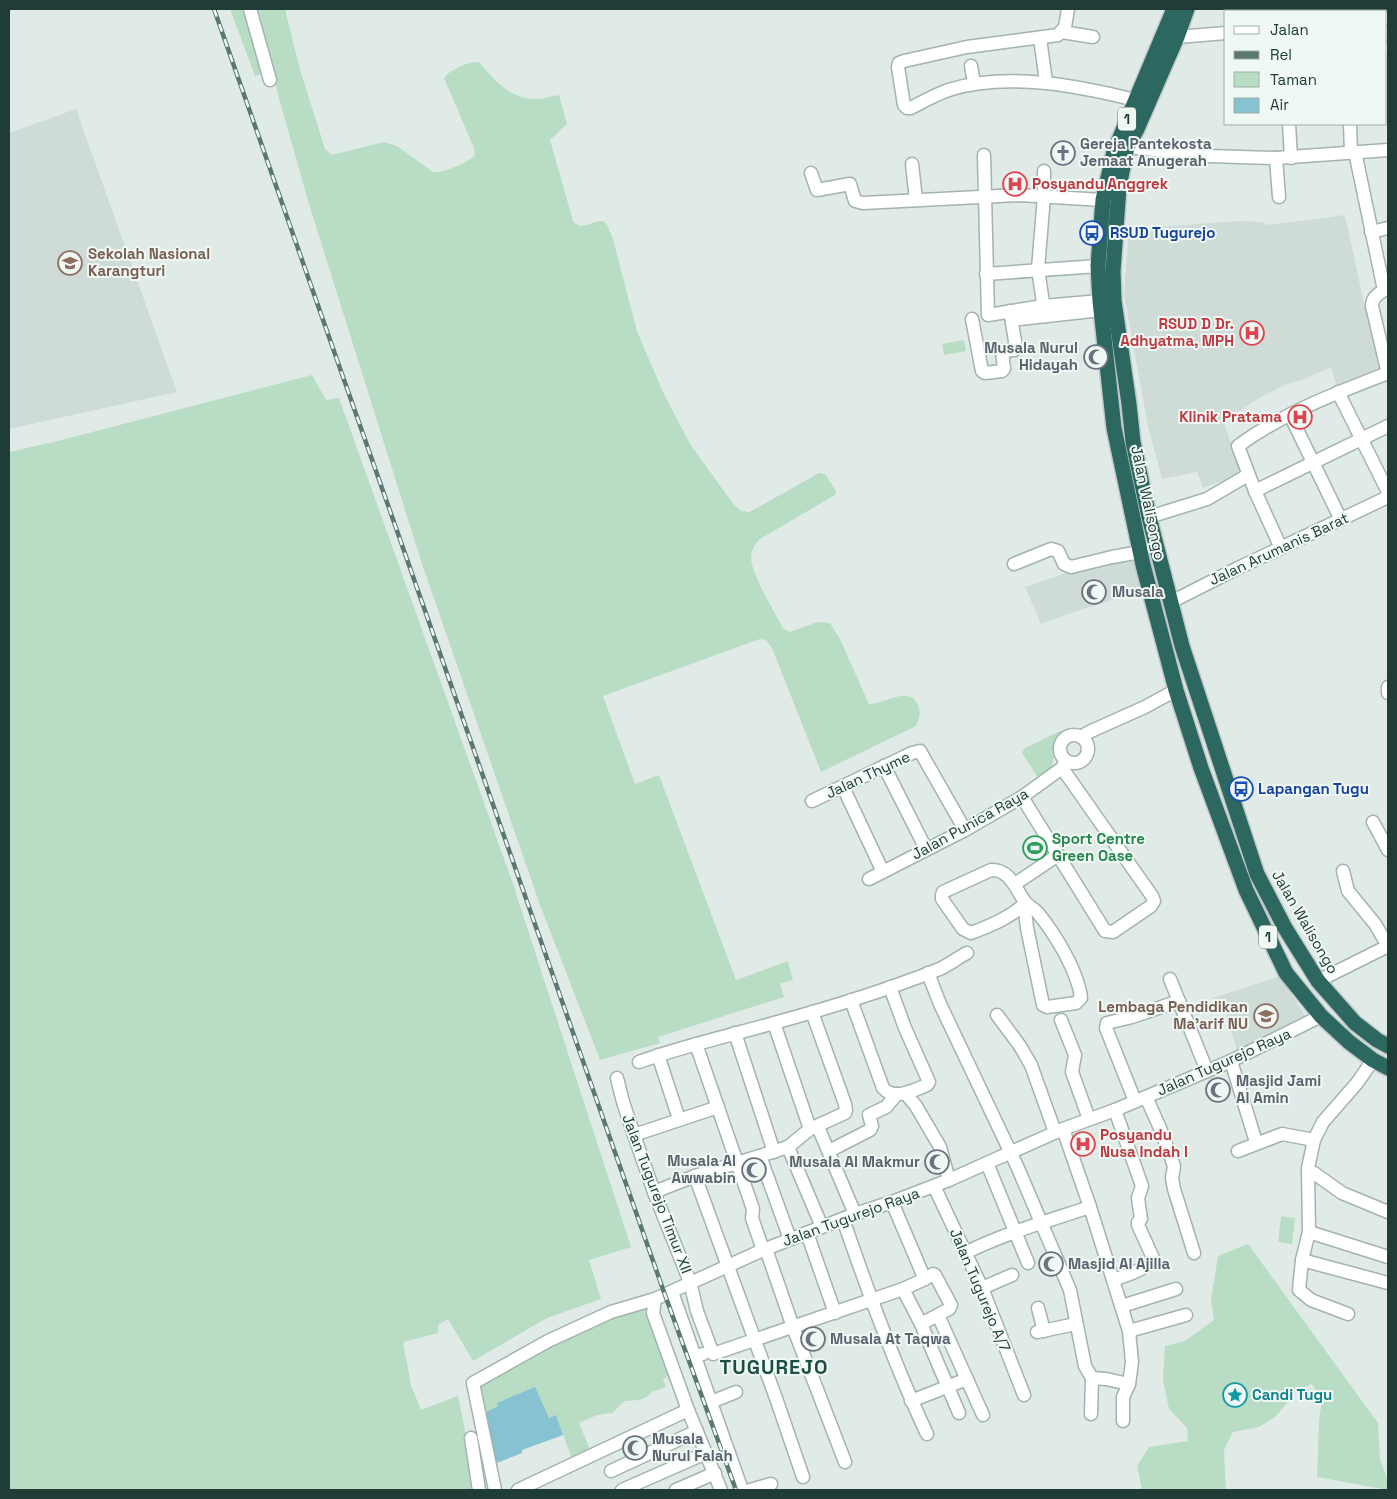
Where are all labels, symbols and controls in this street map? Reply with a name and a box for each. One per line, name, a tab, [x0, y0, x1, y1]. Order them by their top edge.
legend	[1224, 10, 1387, 125]
text: Jalan	[1270, 20, 1309, 39]
text: Rel	[1270, 45, 1292, 64]
text: Taman	[1270, 70, 1317, 89]
text: Air	[1270, 95, 1289, 114]
road number: 1	[1118, 108, 1136, 130]
place label: Gereja Pantekosta Jemaat Anugerah	[1080, 134, 1212, 170]
church icon: Gereja Pantekosta Jemaat Anugerah	[1050, 140, 1076, 166]
hospital icon: Posyandu Anggrek	[1002, 171, 1028, 197]
place label: Posyandu Anggrek	[1032, 174, 1169, 193]
bus stop icon: RSUD Tugurejo	[1079, 220, 1105, 246]
place label: RSUD Tugurejo	[1110, 223, 1215, 242]
place label: Sekolah Nasional Karangturi	[88, 244, 210, 280]
school or university icon: Sekolah Nasional Karangturi	[57, 250, 83, 276]
place label: RSUD D Dr. Adhyatma, MPH	[1120, 314, 1234, 350]
hospital icon: RSUD D Dr. Adhyatma, MPH	[1239, 320, 1265, 346]
place label: Musala Nurul Hidayah	[984, 338, 1078, 374]
mosque icon: Musala Nurul Hidayah	[1083, 344, 1109, 370]
hospital icon: Klinik Pratama	[1287, 404, 1313, 430]
place label: Klinik Pratama	[1179, 407, 1282, 426]
street label: Jalan Walisongo	[1127, 444, 1170, 562]
street label: Jalan Arumanis Barat	[1206, 508, 1352, 589]
mosque icon: Musala	[1081, 579, 1107, 605]
place label: Musala	[1112, 582, 1164, 601]
street label: Jalan Thyme	[823, 747, 913, 802]
bus stop icon: Lapangan Tugu	[1228, 776, 1254, 802]
place label: Lapangan Tugu	[1258, 779, 1369, 798]
street label: Jalan Punica Raya	[908, 783, 1032, 864]
place label: Sport Centre Green Oase	[1052, 829, 1145, 865]
sports icon: Sport Centre Green Oase	[1022, 835, 1048, 861]
street label: Jalan Walisongo	[1268, 867, 1343, 977]
road number: 1	[1259, 926, 1277, 949]
place label: Lembaga Pendidikan Ma'arif NU	[1098, 997, 1248, 1033]
school or university icon: Lembaga Pendidikan Ma'arif NU	[1253, 1003, 1279, 1029]
street label: Jalan Tugurejo Raya	[1154, 1023, 1294, 1100]
place label: Masjid Jami Al Amin	[1236, 1071, 1321, 1107]
mosque icon: Masjid Jami Al Amin	[1205, 1077, 1231, 1103]
street label: Jalan Tugurejo Timur XII	[618, 1111, 697, 1276]
place label: Posyandu Nusa Indah I	[1100, 1125, 1188, 1161]
hospital icon: Posyandu Nusa Indah I	[1070, 1131, 1096, 1157]
mosque icon: Musala Al Makmur	[924, 1149, 950, 1175]
place label: Musala Al Awwabin	[667, 1151, 736, 1187]
place label: Musala Al Makmur	[789, 1152, 920, 1171]
mosque icon: Musala Al Awwabin	[741, 1157, 767, 1183]
street label: Jalan Tugurejo Raya	[780, 1183, 922, 1250]
street label: Jalan Tugurejo A/7	[946, 1225, 1015, 1354]
mosque icon: Masjid Al Ajilla	[1038, 1251, 1064, 1277]
place label: Masjid Al Ajilla	[1068, 1254, 1171, 1273]
mosque icon: Musala At Taqwa	[800, 1326, 826, 1352]
place label: Musala At Taqwa	[830, 1329, 951, 1348]
district label: TUGUREJO	[720, 1354, 828, 1380]
place icon: Candi Tugu	[1222, 1382, 1248, 1408]
place label: Candi Tugu	[1252, 1385, 1332, 1404]
place label: Musala Nurul Falah	[652, 1429, 733, 1465]
mosque icon: Musala Nurul Falah	[622, 1435, 648, 1461]

